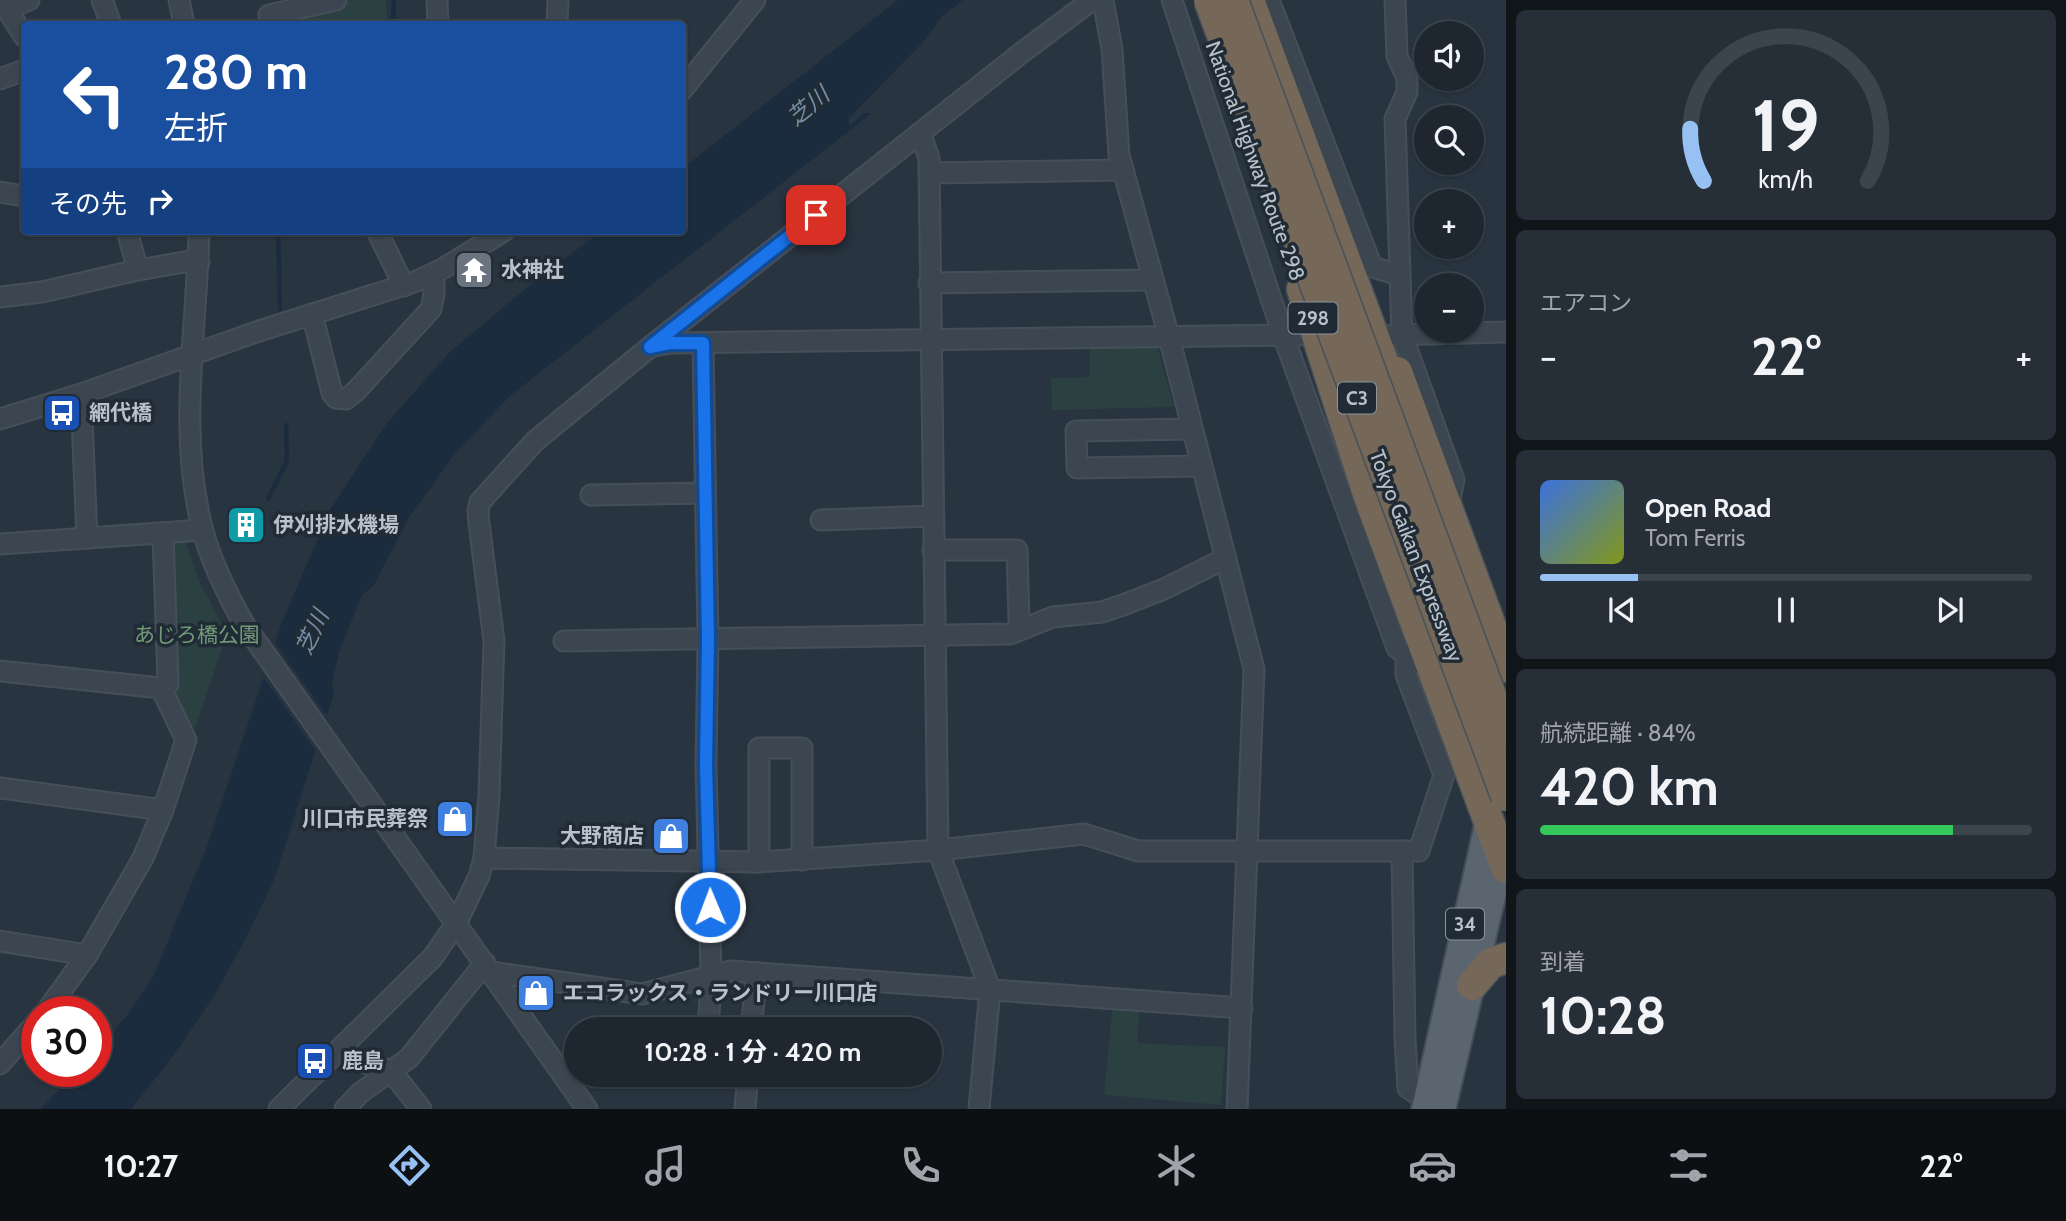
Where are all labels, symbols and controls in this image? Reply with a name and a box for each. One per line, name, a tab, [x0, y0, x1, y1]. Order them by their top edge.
map controls	[1414, 21, 1484, 343]
button: sound	[1414, 21, 1484, 91]
street label: National Highway Route 298	[1200, 38, 1310, 284]
text: 280 m	[164, 42, 308, 101]
icon: left	[49, 49, 140, 140]
water label: 芝川	[781, 79, 837, 132]
text: 19	[1752, 81, 1820, 169]
button: search	[1414, 105, 1484, 175]
text: 左折	[164, 108, 228, 147]
text: km/h	[1759, 164, 1813, 194]
icon: right	[141, 182, 179, 220]
pin	[786, 185, 846, 245]
text: その先	[49, 188, 127, 220]
button: +	[1414, 189, 1484, 259]
icon: arrive	[797, 196, 835, 234]
temple icon: 水神社	[453, 249, 495, 291]
place label: 水神社	[501, 257, 564, 282]
button: −	[1414, 273, 1484, 343]
text: エアコン	[1540, 289, 1632, 317]
road number: 298	[1288, 302, 1338, 334]
text: 22°	[1751, 325, 1821, 388]
text: −	[1540, 333, 1557, 380]
text: +	[2015, 333, 2032, 380]
road number: C3	[1338, 382, 1376, 414]
bus stop icon: 網代橋	[41, 392, 83, 434]
place label: 網代橋	[89, 400, 152, 425]
street label: Tokyo Gaikan Expressway	[1365, 446, 1469, 666]
text: Open Road	[1645, 492, 1771, 524]
building icon: 伊刈排水機場	[225, 504, 267, 546]
place label: 伊刈排水機場	[273, 512, 399, 537]
text: Tom Ferris	[1645, 524, 1745, 552]
icon: previous	[1603, 591, 1641, 629]
icon: pause	[1767, 591, 1805, 629]
icon: next	[1931, 591, 1969, 629]
water label: 芝川	[290, 603, 336, 659]
park label: あじろ橋公園	[134, 622, 260, 647]
text: 航続距離 · 84%	[1540, 719, 1696, 747]
text: 420 km	[1540, 755, 1719, 818]
shop icon: 川口市民葬祭	[434, 798, 476, 840]
place label: 川口市民葬祭	[302, 806, 428, 831]
shop icon: 大野商店	[650, 815, 692, 857]
place label: 大野商店	[560, 823, 644, 848]
position arrow	[673, 870, 747, 944]
road number: 34	[1446, 908, 1484, 940]
text: 到着	[1540, 948, 1586, 976]
shop icon: エコラックス・ランドリー川口店	[515, 972, 557, 1014]
place label: エコラックス・ランドリー川口店	[563, 980, 877, 1005]
text: 10:28	[1540, 984, 1666, 1047]
speed limit sign: 30	[21, 996, 112, 1087]
text: 10:28 · 1 分 · 420 m	[645, 1036, 861, 1068]
bus stop icon: 鹿島	[294, 1040, 336, 1082]
place label: 鹿島	[342, 1048, 384, 1073]
icon: directions	[385, 1141, 434, 1190]
icon: music	[641, 1141, 690, 1190]
icon: phone	[896, 1141, 945, 1190]
icon: climate	[1152, 1141, 1201, 1190]
icon: car	[1408, 1141, 1457, 1190]
icon: filters	[1664, 1141, 1713, 1190]
text: 10:27	[103, 1146, 178, 1185]
text: 22°	[1920, 1146, 1963, 1185]

